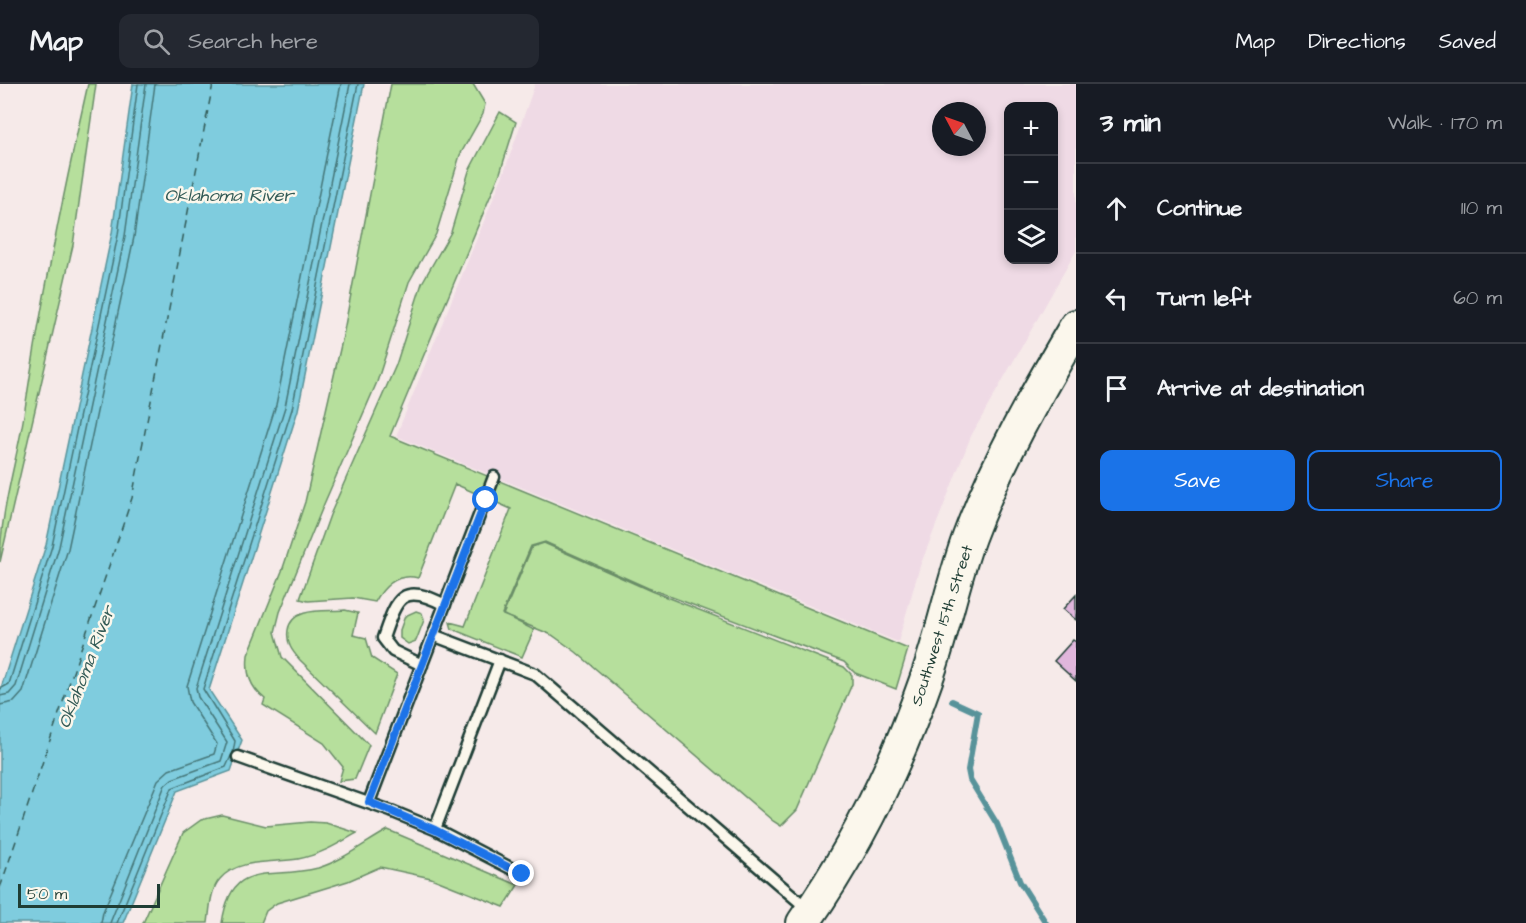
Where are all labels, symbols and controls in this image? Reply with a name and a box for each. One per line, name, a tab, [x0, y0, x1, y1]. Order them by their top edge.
search box	[119, 14, 539, 68]
text: Map	[30, 22, 83, 61]
icon: search	[140, 25, 173, 58]
text: Search here	[188, 26, 318, 57]
text: Map	[1235, 27, 1275, 56]
text: Directions	[1308, 27, 1406, 56]
text: Saved	[1439, 27, 1496, 56]
north arrow	[932, 102, 986, 156]
map controls	[1004, 102, 1058, 264]
button: +	[1004, 102, 1058, 156]
text: 3 min	[1100, 105, 1161, 141]
text: Walk · 170 m	[1388, 109, 1502, 137]
button: −	[1004, 156, 1058, 210]
water label: Oklahoma River	[164, 183, 296, 208]
icon: ahead	[1100, 192, 1133, 225]
text: Continue	[1157, 193, 1242, 224]
text: 110 m	[1461, 194, 1502, 222]
button: layers	[1004, 210, 1058, 264]
icon: left	[1100, 282, 1133, 315]
text: Turn left	[1157, 283, 1251, 314]
text: 60 m	[1453, 284, 1502, 312]
icon: arrive	[1100, 372, 1133, 405]
text: Arrive at destination	[1157, 373, 1364, 404]
button: Save	[1100, 450, 1295, 511]
button: Share	[1307, 450, 1502, 511]
route start	[472, 486, 498, 512]
street label: Southwest 15th Street	[906, 542, 979, 709]
water label: Oklahoma River	[52, 601, 122, 732]
route end	[508, 860, 534, 886]
scale bar	[18, 881, 160, 908]
text: 50 m	[27, 883, 67, 905]

